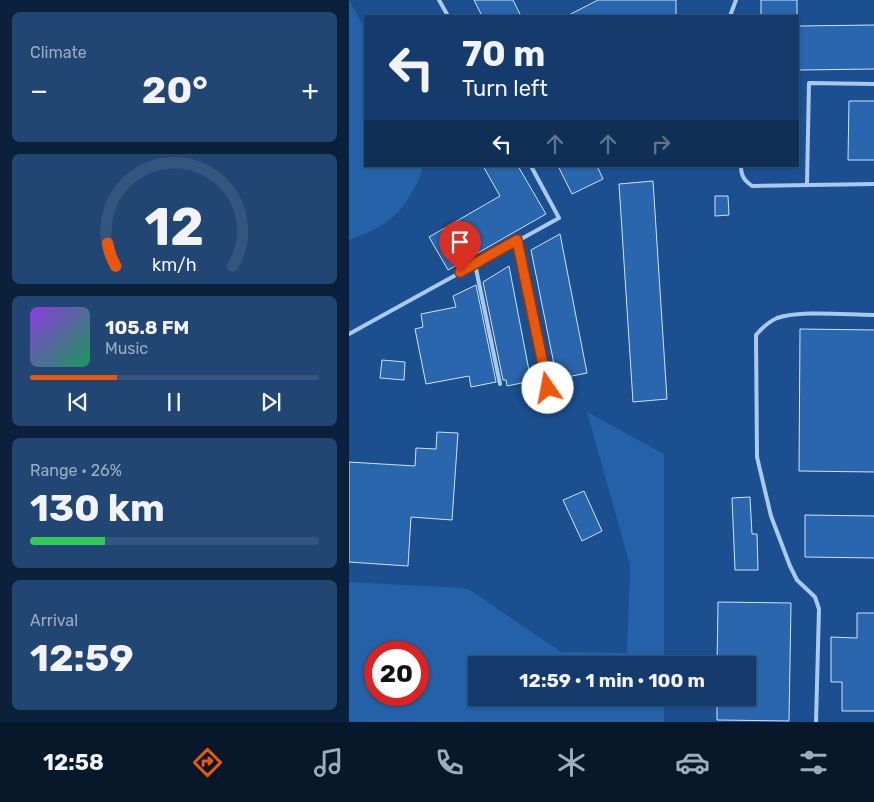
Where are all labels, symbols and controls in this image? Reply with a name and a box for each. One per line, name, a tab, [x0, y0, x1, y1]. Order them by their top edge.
text: 70 m	[462, 33, 545, 75]
icon: left	[379, 35, 444, 100]
text: Climate	[30, 43, 87, 62]
text: 20°	[142, 67, 208, 113]
text: −	[30, 74, 48, 107]
text: +	[302, 74, 319, 107]
text: Turn left	[462, 75, 548, 102]
icon: left	[488, 130, 516, 158]
icon: ahead	[541, 130, 569, 158]
icon: ahead	[594, 130, 622, 158]
icon: right	[647, 130, 675, 158]
text: 12	[145, 196, 204, 258]
pin	[439, 221, 481, 272]
icon: arrive	[446, 228, 474, 256]
text: km/h	[152, 254, 197, 275]
text: 105.8 FM	[105, 316, 189, 339]
text: Music	[105, 339, 148, 358]
position arrow	[521, 361, 573, 413]
icon: previous	[64, 388, 92, 416]
icon: pause	[160, 388, 188, 416]
icon: next	[257, 388, 285, 416]
text: Range · 26%	[30, 461, 122, 480]
text: 130 km	[30, 485, 165, 531]
text: Arrival	[30, 611, 78, 630]
text: 12:59	[30, 635, 134, 681]
speed limit sign: 20	[364, 641, 429, 706]
text: 12:59 · 1 min · 100 m	[519, 669, 705, 692]
icon: directions	[190, 745, 225, 780]
icon: music	[311, 745, 346, 780]
icon: phone	[432, 745, 467, 780]
icon: climate	[554, 745, 589, 780]
icon: car	[675, 745, 710, 780]
icon: filters	[796, 745, 831, 780]
text: 12:58	[43, 749, 104, 776]

